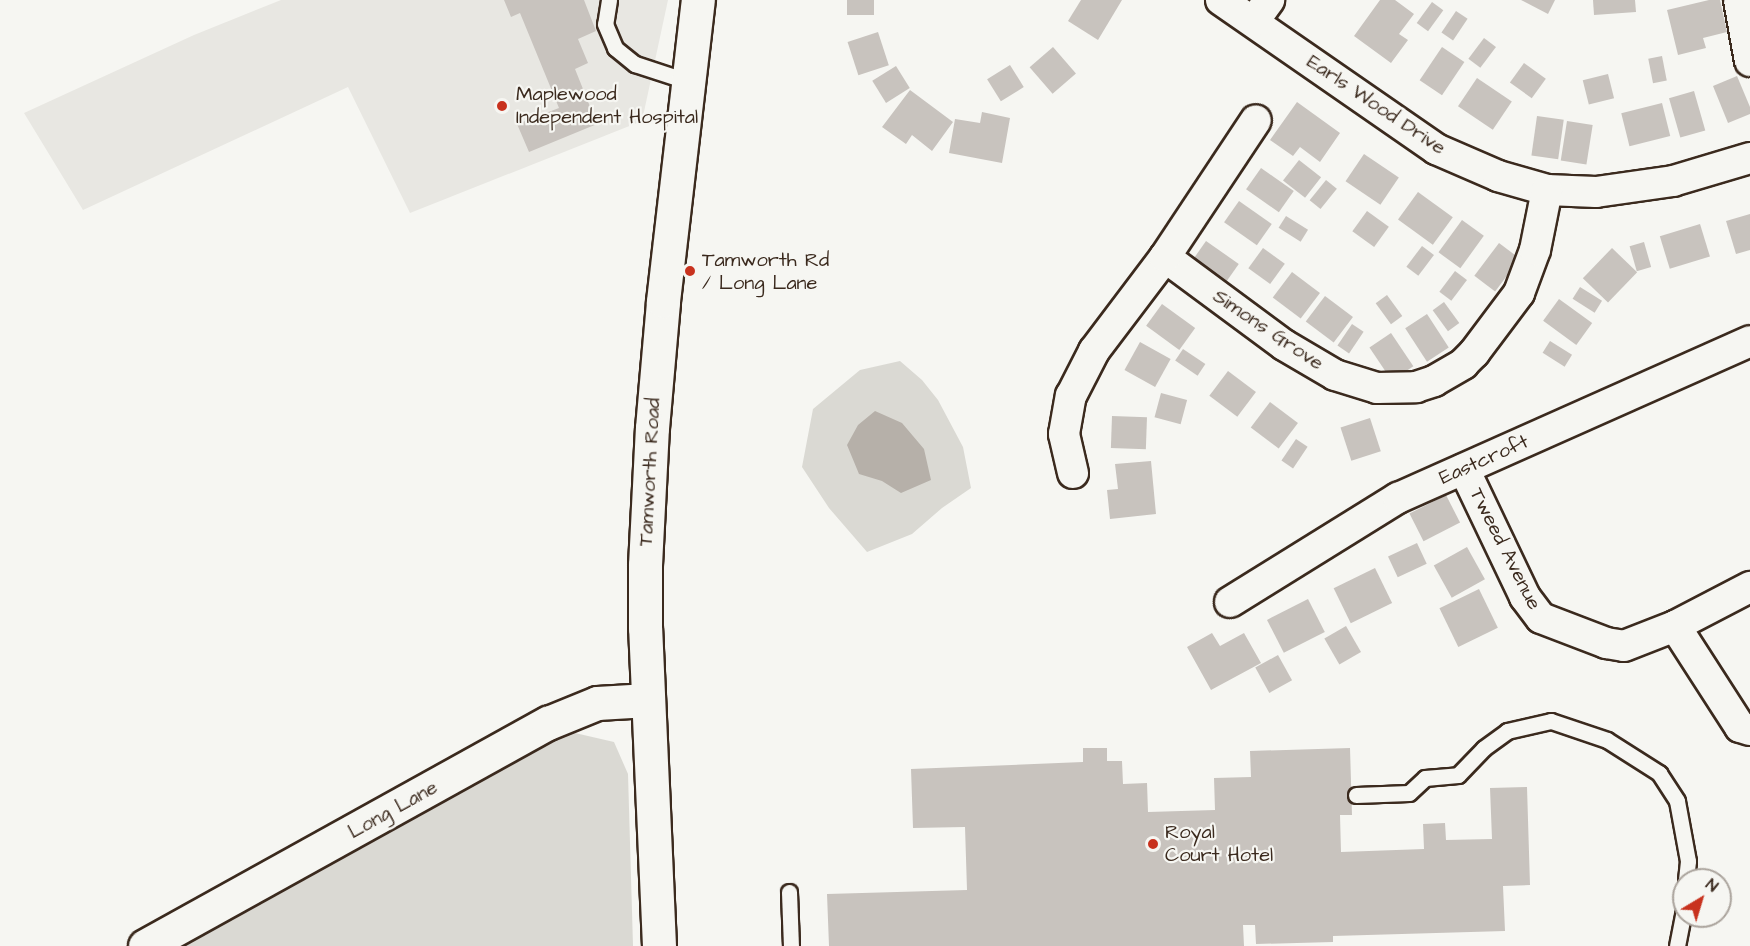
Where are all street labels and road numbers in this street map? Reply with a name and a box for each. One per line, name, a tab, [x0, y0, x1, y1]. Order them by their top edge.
street label: Earls Wood Drive	[1302, 50, 1450, 160]
street label: Simons Grove	[1208, 284, 1328, 376]
street label: Tamworth Road	[634, 397, 666, 547]
street label: Eastcroft	[1436, 430, 1532, 490]
street label: Tweed Avenue	[1464, 484, 1546, 614]
street label: Long Lane	[344, 776, 442, 844]

